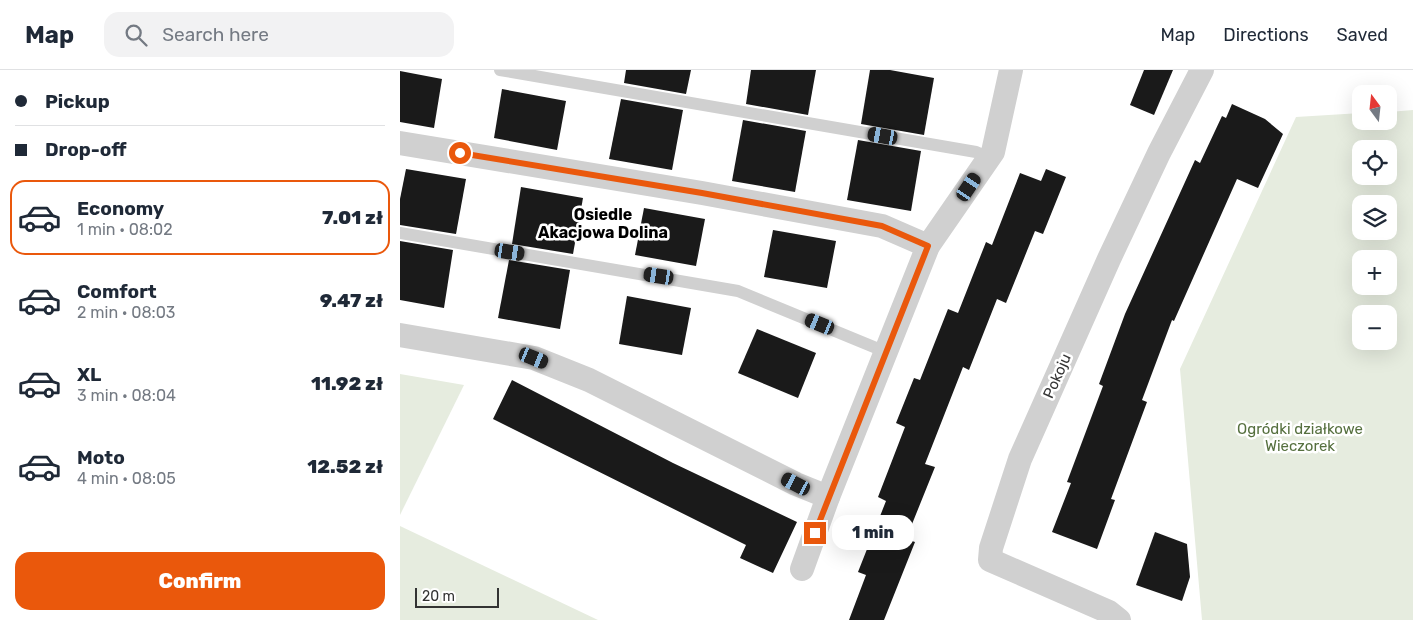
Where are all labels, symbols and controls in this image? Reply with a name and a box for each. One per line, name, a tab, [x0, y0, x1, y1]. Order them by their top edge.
search box	[104, 12, 454, 57]
text: Map	[25, 21, 74, 49]
icon: search	[122, 21, 150, 49]
text: Search here	[162, 23, 269, 46]
text: Map	[1160, 24, 1195, 46]
text: Directions	[1223, 24, 1309, 46]
text: Saved	[1337, 24, 1388, 46]
north arrow	[1352, 85, 1398, 130]
map controls	[1352, 85, 1397, 350]
text: Pickup	[45, 90, 110, 113]
car	[866, 126, 899, 146]
text: Drop-off	[45, 138, 127, 161]
button: locate	[1352, 140, 1397, 185]
route start	[449, 142, 471, 164]
car	[954, 170, 983, 204]
icon: car	[17, 195, 62, 240]
button: layers	[1352, 195, 1397, 240]
text: Economy	[77, 197, 164, 220]
district label: Osiedle Akacjowa Dolina	[538, 205, 668, 242]
text: 7.01 zł	[322, 206, 383, 229]
text: 1 min · 08:02	[77, 220, 173, 239]
car	[494, 242, 525, 262]
button: +	[1352, 250, 1397, 295]
car	[643, 266, 674, 286]
icon: car	[17, 278, 62, 323]
text: Comfort	[77, 280, 157, 303]
text: 9.47 zł	[320, 289, 383, 312]
text: 2 min · 08:03	[77, 303, 175, 322]
button: −	[1352, 305, 1397, 350]
car	[803, 311, 836, 337]
car	[517, 345, 550, 371]
street label: Pokoju	[1039, 351, 1075, 401]
icon: car	[17, 361, 62, 406]
text: XL	[77, 363, 101, 386]
text: 11.92 zł	[311, 372, 383, 395]
text: 3 min · 08:04	[77, 386, 176, 405]
park label: Ogródki działkowe Wieczorek	[1237, 420, 1363, 455]
icon: car	[17, 444, 62, 489]
text: Moto	[77, 446, 125, 469]
text: 12.52 zł	[307, 455, 383, 478]
text: 4 min · 08:05	[77, 469, 176, 488]
car	[779, 471, 812, 497]
callout: 1 min	[832, 516, 915, 550]
route end	[804, 522, 826, 544]
text: 1 min	[852, 523, 894, 542]
button: Confirm	[15, 552, 385, 610]
scale bar	[415, 585, 499, 608]
text: 20 m	[422, 588, 455, 605]

